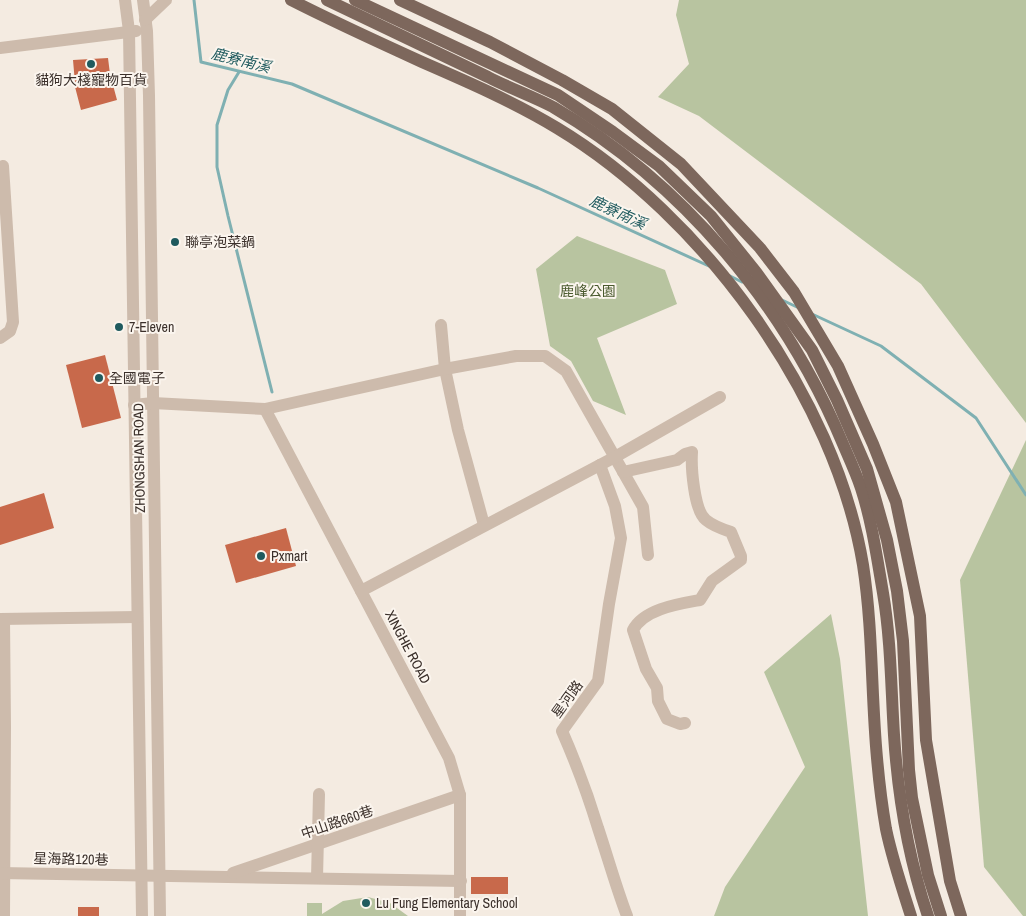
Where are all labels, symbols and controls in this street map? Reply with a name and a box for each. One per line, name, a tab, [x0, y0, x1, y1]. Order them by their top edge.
water label: 鹿寮南溪	[209, 43, 275, 78]
marker: 貓狗大棧寵物百貨	[85, 58, 97, 70]
place label: 貓狗大棧寵物百貨	[35, 71, 147, 89]
water label: 鹿寮南溪	[586, 190, 651, 235]
place label: 聯亭泡菜鍋	[185, 233, 255, 251]
marker: 聯亭泡菜鍋	[169, 236, 181, 248]
park label: 鹿峰公園	[560, 282, 616, 300]
place label: 7-Eleven	[129, 318, 174, 336]
marker: 7-Eleven	[113, 321, 125, 333]
place label: 全國電子	[109, 369, 165, 387]
marker: 全國電子	[93, 372, 105, 384]
street label: ZHONGSHAN ROAD	[129, 403, 149, 513]
place label: Pxmart	[271, 547, 307, 565]
marker: Pxmart	[255, 550, 267, 562]
street label: XINGHE ROAD	[381, 607, 435, 687]
street label: 星河路	[547, 677, 587, 721]
street label: 中山路660巷	[299, 801, 375, 843]
street label: 星海路120巷	[33, 849, 109, 869]
place label: Lu Fung Elementary School	[376, 894, 518, 912]
marker: Lu Fung Elementary School	[360, 897, 372, 909]

